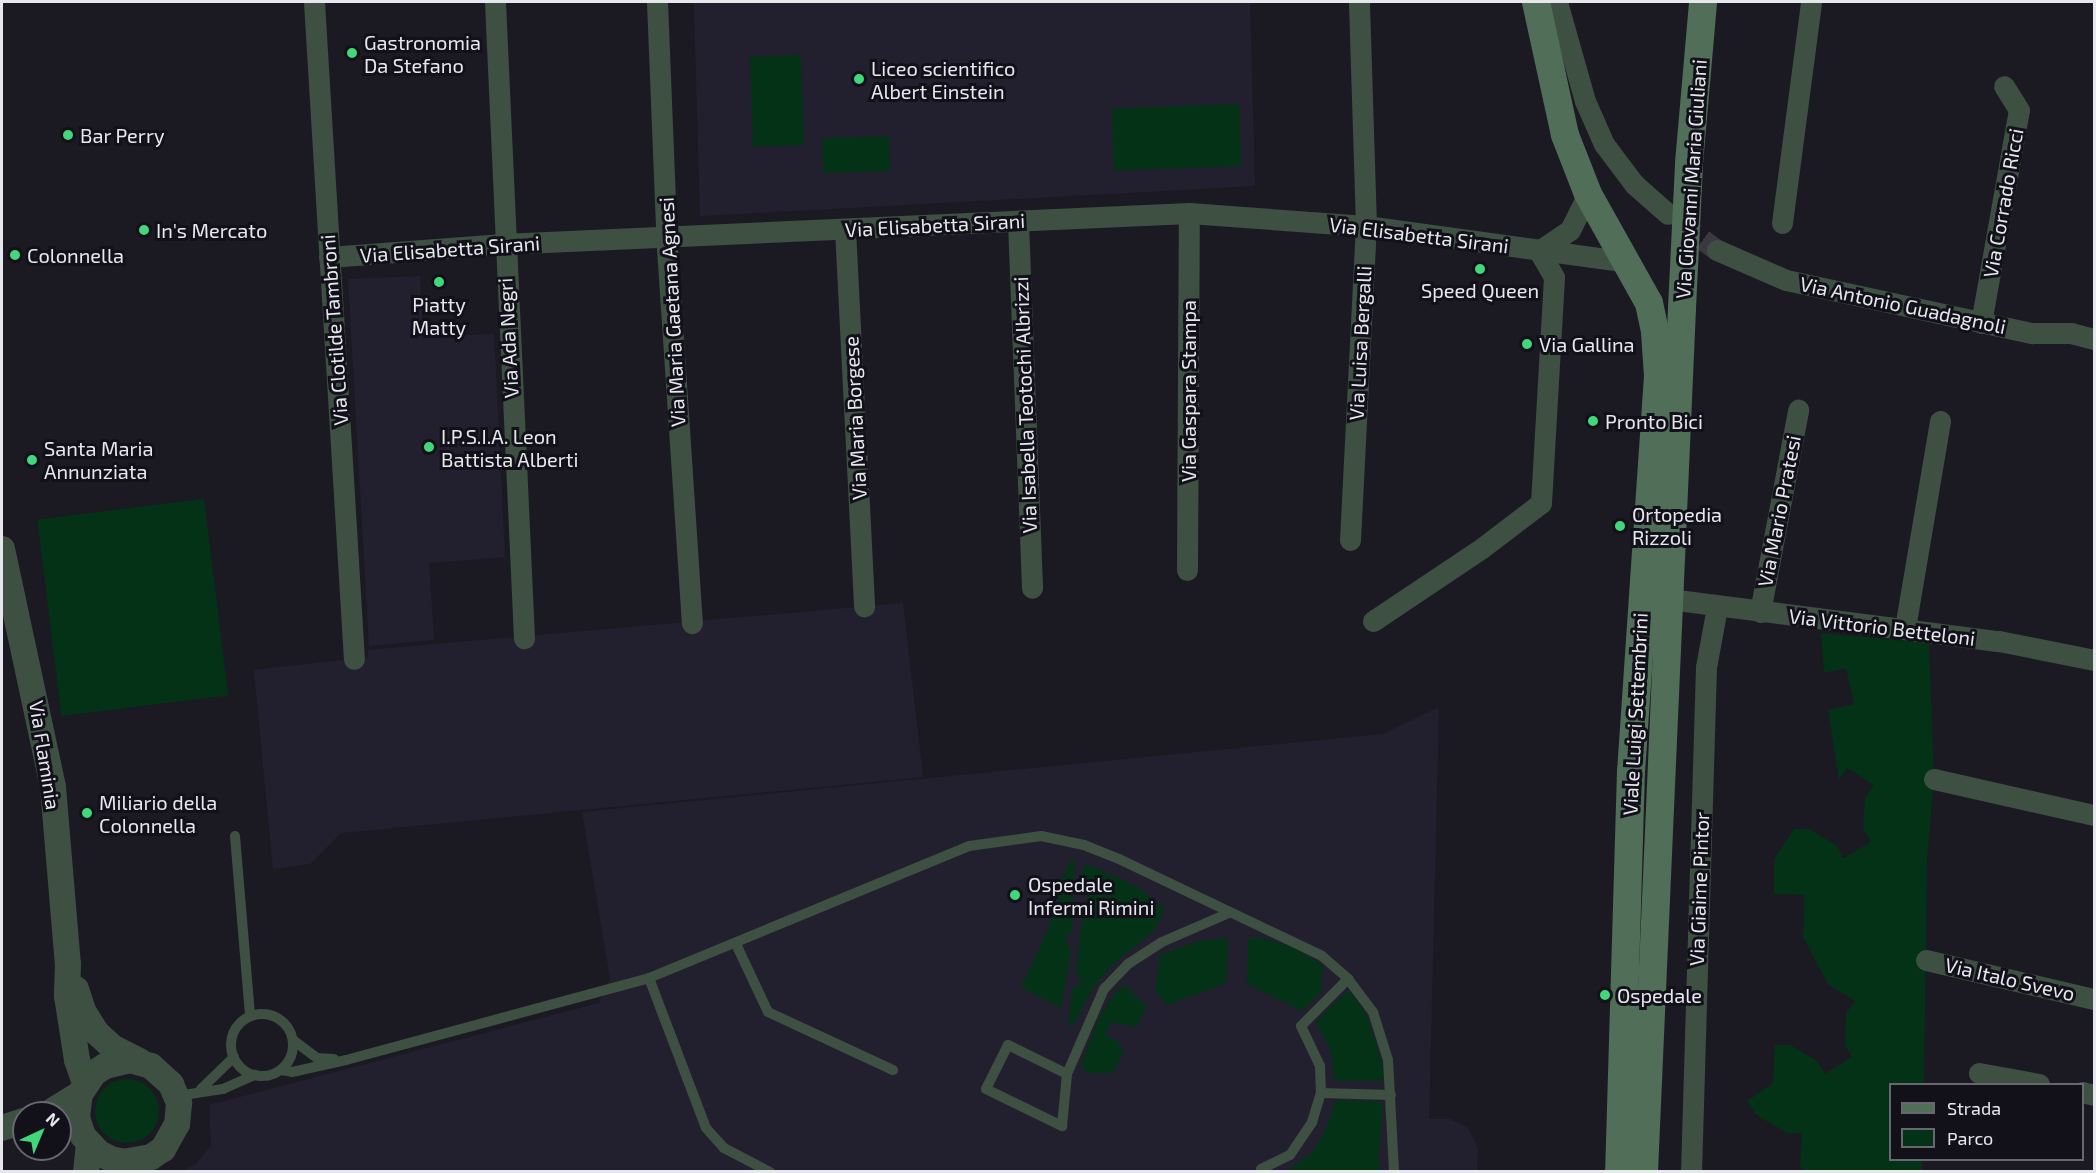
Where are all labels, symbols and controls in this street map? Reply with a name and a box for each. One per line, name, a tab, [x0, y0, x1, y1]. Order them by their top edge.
place label: Gastronomia Da Stefano	[364, 30, 481, 77]
marker: Gastronomia Da Stefano	[345, 46, 359, 60]
place label: Liceo scientifico Albert Einstein	[871, 56, 1015, 103]
street label: Via Giovanni Maria Giuliani	[1671, 59, 1711, 299]
marker: Liceo scientifico Albert Einstein	[852, 72, 866, 86]
place label: Bar Perry	[80, 123, 165, 147]
street label: Via Corrado Ricci	[1978, 126, 2028, 280]
marker: Bar Perry	[61, 128, 75, 142]
street label: Via Maria Gaetana Agnesi	[654, 196, 690, 428]
street label: Via Elisabetta Sirani	[844, 208, 1026, 242]
street label: Via Elisabetta Sirani	[1328, 212, 1510, 258]
place label: In's Mercato	[156, 218, 267, 242]
marker: In's Mercato	[137, 223, 151, 237]
street label: Via Elisabetta Sirani	[359, 231, 541, 267]
street label: Via Clotilde Tambroni	[315, 234, 353, 426]
place label: Colonnella	[27, 243, 124, 267]
marker: Colonnella	[8, 248, 22, 262]
marker: Speed Queen	[1473, 262, 1487, 276]
street label: Via Luisa Bergalli	[1344, 265, 1376, 421]
street label: Via Antonio Guadagnoli	[1798, 271, 2008, 339]
marker: Piatty Matty	[432, 275, 446, 289]
street label: Via Isabella Teotochi Albrizzi	[1009, 276, 1041, 534]
street label: Via Ada Negri	[493, 277, 523, 399]
place label: Speed Queen	[1421, 278, 1539, 302]
place label: Piatty Matty	[412, 292, 466, 339]
street label: Via Gaspara Stampa	[1176, 300, 1200, 482]
place label: Via Gallina	[1539, 332, 1635, 356]
street label: Via Maria Borgese	[839, 336, 871, 500]
marker: Via Gallina	[1520, 337, 1534, 351]
place label: Pronto Bici	[1605, 409, 1703, 433]
marker: Pronto Bici	[1586, 414, 1600, 428]
place label: I.P.S.I.A. Leon Battista Alberti	[441, 424, 579, 471]
street label: Via Mario Pratesi	[1753, 433, 1805, 589]
place label: Santa Maria Annunziata	[44, 436, 153, 483]
marker: I.P.S.I.A. Leon Battista Alberti	[422, 440, 436, 454]
marker: Santa Maria Annunziata	[25, 453, 39, 467]
place label: Ortopedia Rizzoli	[1632, 502, 1722, 549]
marker: Ortopedia Rizzoli	[1613, 519, 1627, 533]
street label: Via Vittorio Betteloni	[1787, 604, 1977, 650]
street label: Viale Luigi Settembrini	[1618, 612, 1652, 816]
street label: Via Flaminia	[25, 699, 65, 811]
place label: Miliario della Colonnella	[99, 790, 217, 837]
marker: Miliario della Colonnella	[80, 806, 94, 820]
street label: Via Giaime Pintor	[1684, 812, 1714, 966]
place label: Ospedale Infermi Rimini	[1028, 872, 1154, 919]
marker: Ospedale Infermi Rimini	[1006, 886, 1024, 904]
street label: Via Italo Svevo	[1943, 952, 2077, 1006]
place label: Ospedale	[1617, 983, 1702, 1007]
marker: Ospedale	[1598, 988, 1612, 1002]
legend	[1889, 1083, 2084, 1161]
text: Strada	[1947, 1097, 2001, 1119]
north arrow	[12, 1101, 72, 1161]
text: N	[43, 1108, 64, 1130]
text: Parco	[1947, 1127, 1993, 1149]

